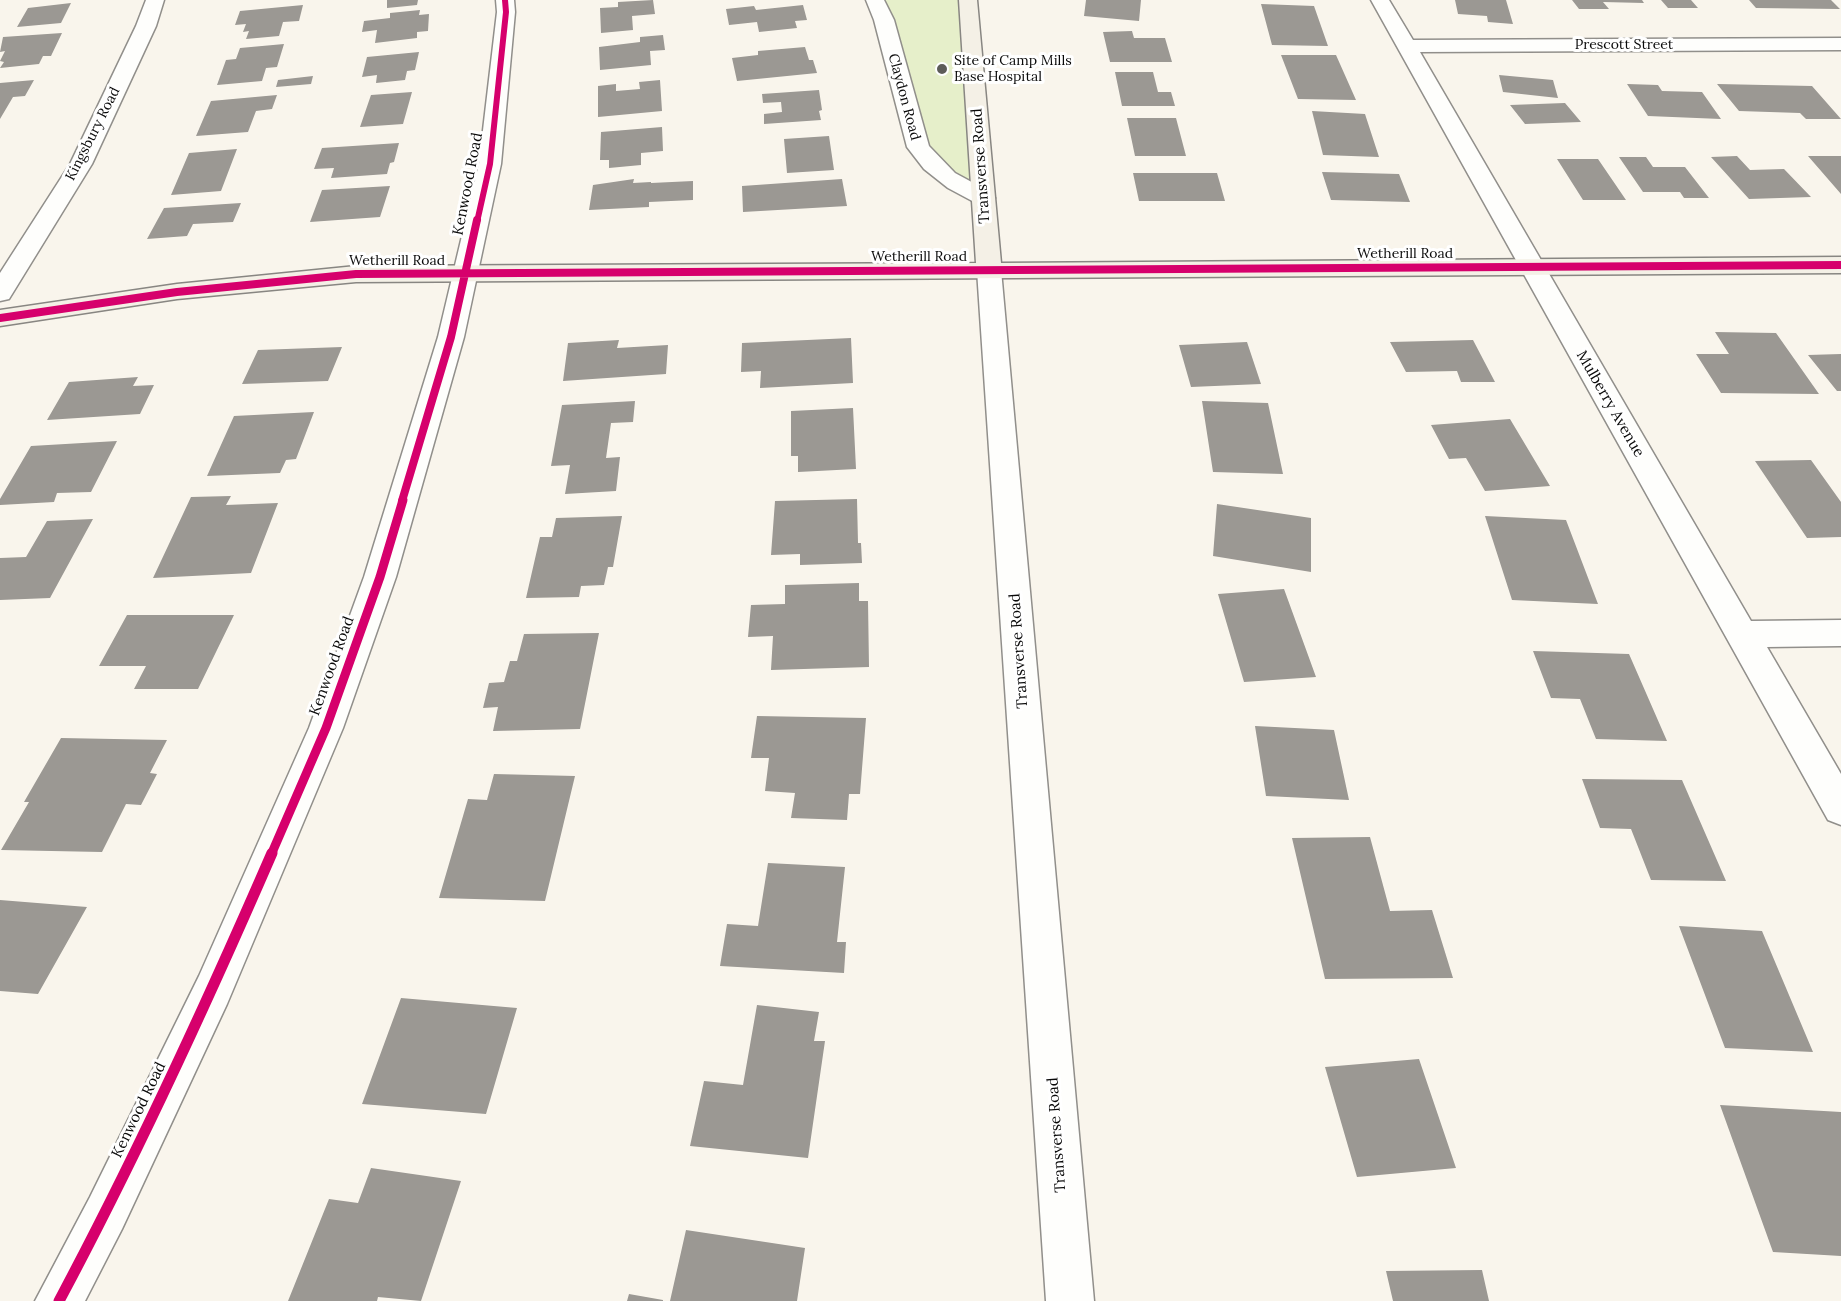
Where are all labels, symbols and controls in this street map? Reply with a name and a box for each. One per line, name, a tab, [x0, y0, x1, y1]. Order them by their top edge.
street label: Prescott Street	[1575, 37, 1673, 53]
street label: Claydon Road	[884, 52, 924, 142]
place label: Site of Camp Mills Base Hospital	[954, 53, 1072, 86]
marker: Site of Camp Mills Base Hospital	[935, 62, 949, 76]
street label: Kingsbury Road	[62, 84, 124, 184]
street label: Transverse Road	[968, 108, 994, 224]
street label: Kenwood Road	[449, 131, 487, 237]
street label: Wetherill Road	[1357, 246, 1453, 262]
street label: Wetherill Road	[871, 249, 967, 265]
street label: Wetherill Road	[349, 253, 445, 269]
street label: Mulberry Avenue	[1572, 348, 1648, 460]
street label: Transverse Road	[1006, 593, 1032, 709]
street label: Kenwood Road	[306, 614, 358, 718]
street label: Kenwood Road	[108, 1059, 170, 1161]
street label: Transverse Road	[1044, 1077, 1070, 1193]

